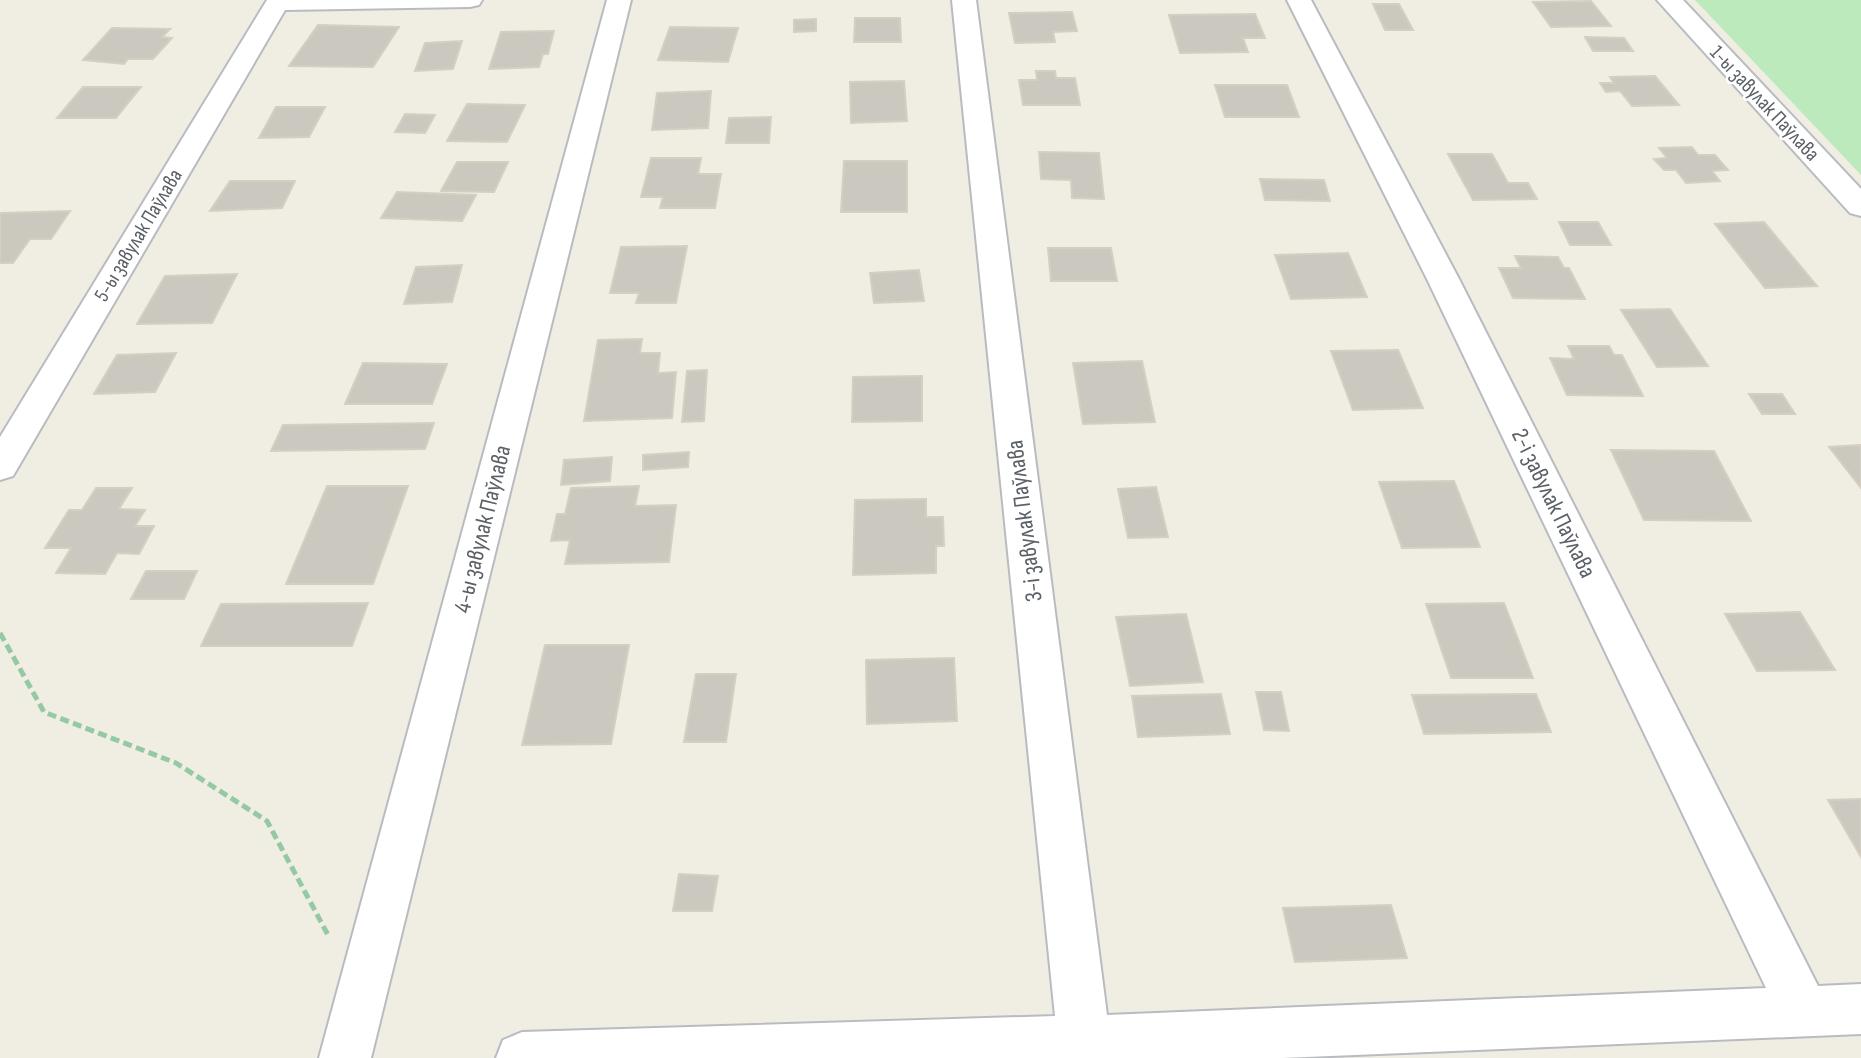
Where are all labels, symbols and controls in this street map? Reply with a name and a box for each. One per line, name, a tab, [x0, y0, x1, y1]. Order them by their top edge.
street label: 1-ы завулак Паўлава	[1705, 40, 1825, 166]
street label: 5-ы завулак Паўлава	[89, 164, 188, 306]
street label: 2-і завулак Паўлава	[1505, 424, 1602, 583]
street label: 3-і завулак Паўлава	[1000, 438, 1049, 603]
street label: 4-ы завулак Паўлава	[448, 442, 517, 616]

